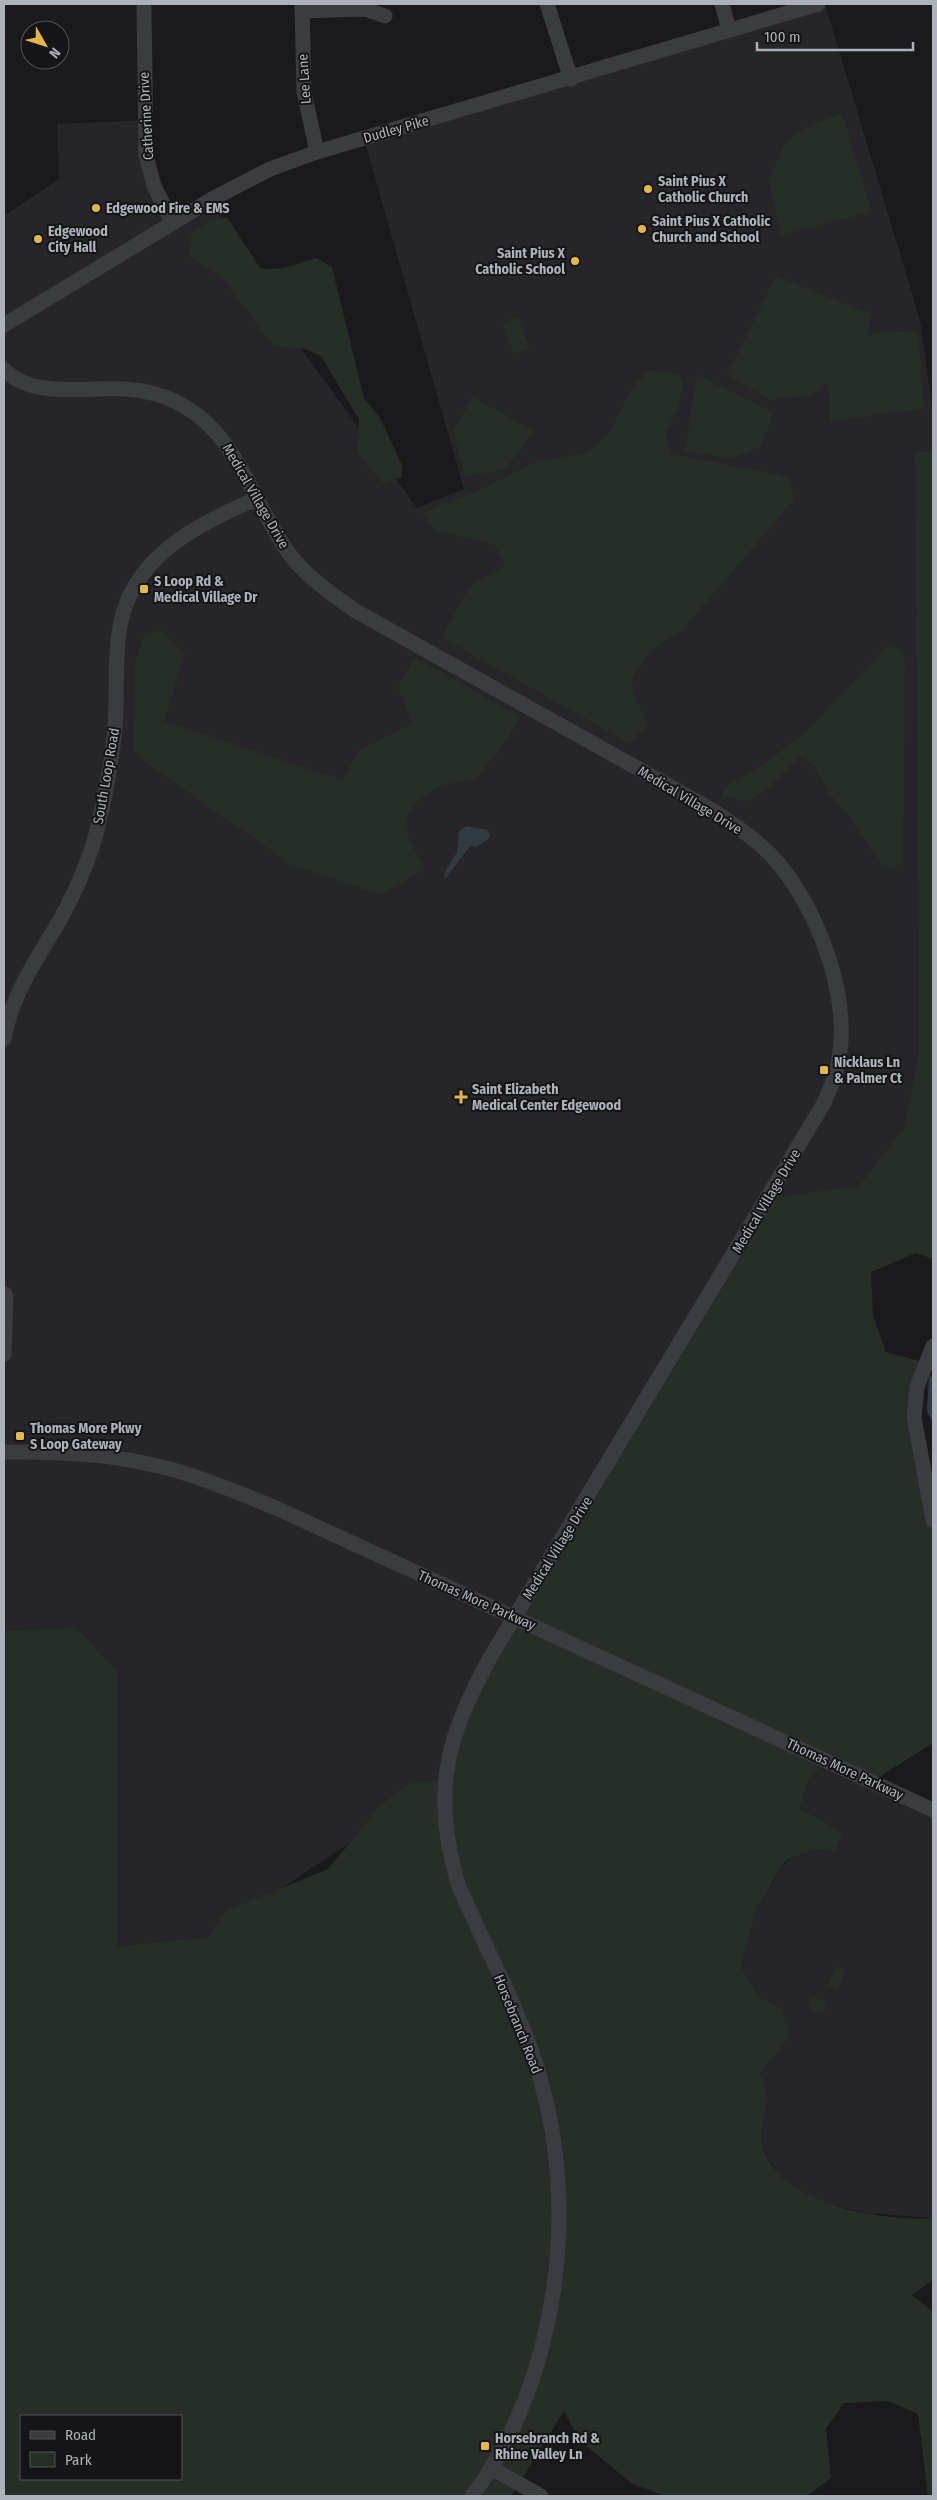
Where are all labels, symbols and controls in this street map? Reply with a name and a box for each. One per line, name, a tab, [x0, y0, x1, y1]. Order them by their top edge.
north arrow	[20, 20, 70, 70]
scale bar	[757, 20, 913, 52]
text: 100 m	[764, 28, 801, 46]
text: N	[45, 44, 64, 61]
street label: Lee Lane	[294, 53, 315, 105]
street label: Catherine Drive	[136, 71, 157, 161]
street label: Dudley Pike	[362, 112, 431, 147]
place label: Saint Pius X Catholic Church	[658, 173, 748, 206]
marker: Saint Pius X Catholic Church	[642, 183, 654, 195]
place label: Edgewood Fire & EMS	[106, 200, 229, 217]
marker: Edgewood Fire & EMS	[90, 202, 102, 214]
place label: Saint Pius X Catholic Church and School	[652, 213, 771, 246]
place label: Edgewood City Hall	[48, 223, 108, 256]
marker: Saint Pius X Catholic Church and School	[636, 223, 648, 235]
marker: Edgewood City Hall	[32, 233, 44, 245]
place label: Saint Pius X Catholic School	[475, 245, 566, 278]
marker: Saint Pius X Catholic School	[569, 255, 581, 267]
street label: Medical Village Drive	[219, 441, 293, 552]
place label: S Loop Rd & Medical Village Dr	[154, 573, 258, 606]
marker: S Loop Rd & Medical Village Dr	[138, 583, 150, 595]
street label: South Loop Road	[90, 727, 123, 825]
street label: Medical Village Drive	[635, 763, 745, 838]
place label: Nicklaus Ln & Palmer Ct	[834, 1054, 903, 1087]
marker: Nicklaus Ln & Palmer Ct	[818, 1064, 830, 1076]
place label: Saint Elizabeth Medical Center Edgewood	[472, 1081, 621, 1114]
marker: Saint Elizabeth Medical Center Edgewood	[454, 1090, 468, 1104]
street label: Medical Village Drive	[729, 1146, 804, 1256]
place label: Thomas More Pkwy S Loop Gateway	[30, 1420, 142, 1453]
marker: Thomas More Pkwy S Loop Gateway	[14, 1430, 26, 1442]
street label: Medical Village Drive	[519, 1494, 596, 1603]
street label: Thomas More Parkway	[415, 1567, 539, 1634]
street label: Thomas More Parkway	[784, 1735, 907, 1804]
street label: Horsebranch Road	[490, 1972, 545, 2076]
legend	[20, 2415, 182, 2480]
text: Road	[65, 2426, 96, 2444]
place label: Horsebranch Rd & Rhine Valley Ln	[495, 2430, 600, 2463]
marker: Horsebranch Rd & Rhine Valley Ln	[479, 2440, 491, 2452]
text: Park	[65, 2451, 92, 2469]

